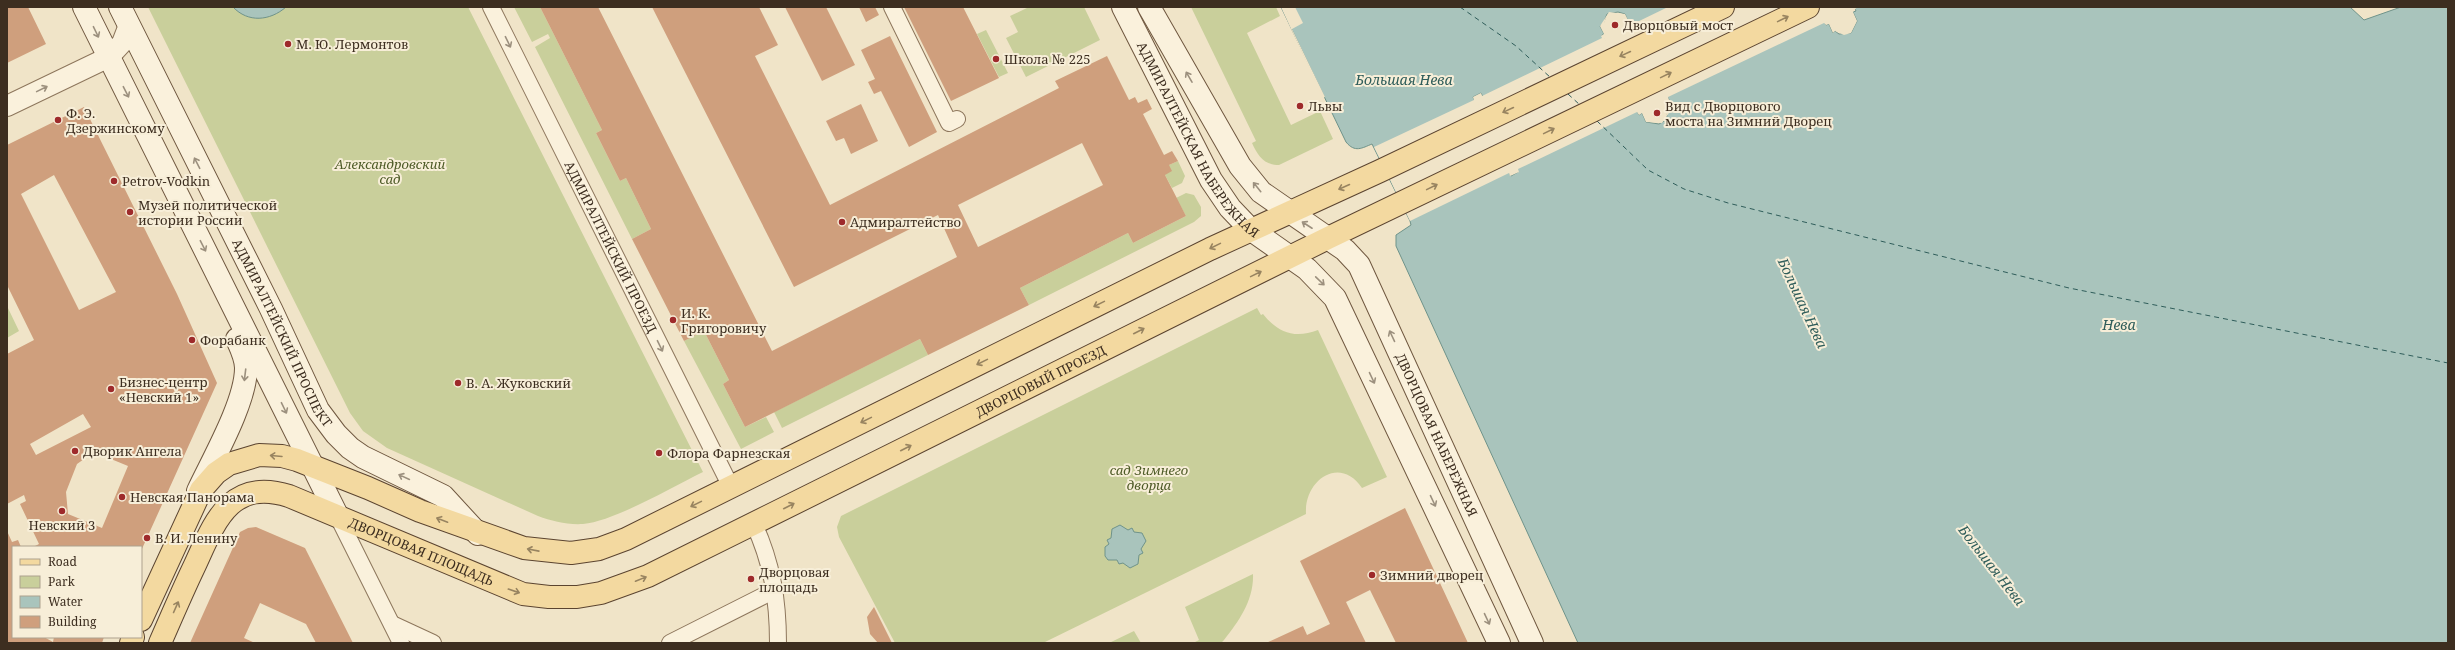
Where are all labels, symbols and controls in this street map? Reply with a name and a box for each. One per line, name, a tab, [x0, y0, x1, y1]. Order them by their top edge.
one-way arrow	[1777, 15, 1789, 22]
place label: Дворцовый мост	[1623, 16, 1733, 34]
marker: Дворцовый мост	[1610, 20, 1620, 30]
one-way arrow	[93, 26, 100, 38]
place label: М. Ю. Лермонтов	[296, 35, 408, 53]
one-way arrow	[505, 36, 513, 48]
street label: АДМИРАЛТЕЙСКАЯ НАБЕРЕЖНАЯ	[1133, 38, 1263, 242]
marker: М. Ю. Лермонтов	[283, 39, 293, 49]
place label: Школа № 225	[1004, 50, 1090, 68]
one-way arrow	[1619, 51, 1631, 58]
marker: Школа № 225	[991, 54, 1001, 64]
water label: Большая Нева	[1354, 70, 1453, 89]
one-way arrow	[1184, 71, 1192, 83]
one-way arrow	[1660, 71, 1672, 78]
one-way arrow	[36, 85, 48, 92]
one-way arrow	[123, 86, 130, 98]
place label: Львы	[1308, 97, 1343, 115]
place label: Вид с Дворцового моста на Зимний Дворец	[1665, 97, 1832, 130]
marker: Львы	[1295, 101, 1305, 111]
place label: Ф. Э. Дзержинскому	[66, 104, 165, 137]
one-way arrow	[1502, 107, 1514, 114]
marker: Вид с Дворцового моста на Зимний Дворец	[1652, 108, 1662, 118]
marker: Ф. Э. Дзержинскому	[53, 115, 63, 125]
one-way arrow	[1543, 127, 1555, 134]
park label: Александровский сад	[334, 155, 445, 188]
one-way arrow	[193, 157, 201, 169]
street label: АДМИРАЛТЕЙСКИЙ ПРОЕЗД	[560, 158, 662, 336]
place label: Petrov-Vodkin	[122, 172, 211, 190]
marker: Petrov-Vodkin	[109, 176, 119, 186]
one-way arrow	[1253, 182, 1261, 193]
one-way arrow	[1338, 183, 1350, 191]
one-way arrow	[1425, 183, 1437, 190]
place label: Музей политической истории России	[138, 196, 277, 229]
marker: Музей политической истории России	[125, 207, 135, 217]
place label: Адмиралтейство	[850, 213, 961, 231]
marker: Адмиралтейство	[837, 217, 847, 227]
one-way arrow	[1302, 220, 1313, 229]
street label: АДМИРАЛТЕЙСКИЙ ПРОСПЕКТ	[228, 235, 337, 431]
one-way arrow	[200, 239, 207, 251]
one-way arrow	[1210, 243, 1222, 250]
water label: Большая Нева	[1773, 254, 1832, 351]
one-way arrow	[1249, 270, 1261, 277]
one-way arrow	[1315, 276, 1325, 286]
one-way arrow	[1093, 301, 1105, 308]
place label: И. К. Григоровичу	[681, 304, 767, 337]
marker: И. К. Григоровичу	[668, 315, 678, 325]
water label: Нева	[2101, 315, 2136, 334]
one-way arrow	[1133, 327, 1145, 335]
place label: Форабанк	[200, 331, 266, 349]
one-way arrow	[1388, 331, 1396, 343]
marker: Форабанк	[187, 335, 197, 345]
one-way arrow	[657, 340, 664, 352]
street label: ДВОРЦОВЫЙ ПРОЕЗД	[972, 341, 1109, 421]
street label: ДВОРЦОВАЯ НАБЕРЕЖНАЯ	[1391, 350, 1482, 520]
one-way arrow	[977, 359, 989, 366]
one-way arrow	[241, 368, 249, 381]
one-way arrow	[1369, 372, 1376, 384]
place label: Бизнес-центр «Невский 1»	[119, 373, 208, 406]
place label: В. А. Жуковский	[466, 374, 571, 392]
marker: В. А. Жуковский	[453, 378, 463, 388]
marker: Бизнес-центр «Невский 1»	[106, 384, 116, 394]
one-way arrow	[281, 402, 288, 414]
one-way arrow	[860, 417, 872, 424]
place label: Дворик Ангела	[83, 442, 182, 460]
place label: Флора Фарнезская	[667, 444, 790, 462]
one-way arrow	[899, 444, 911, 451]
marker: Дворик Ангела	[70, 446, 80, 456]
marker: Флора Фарнезская	[654, 448, 664, 458]
one-way arrow	[270, 452, 283, 459]
park label: сад Зимнего дворца	[1110, 461, 1188, 494]
one-way arrow	[398, 473, 410, 480]
place label: Невская Панорама	[130, 488, 254, 506]
marker: Невская Панорама	[117, 492, 127, 502]
one-way arrow	[1430, 494, 1437, 506]
one-way arrow	[690, 501, 702, 508]
one-way arrow	[783, 502, 795, 510]
marker: Невский 3	[57, 506, 67, 516]
street label: ДВОРЦОВАЯ ПЛОЩАДЬ	[346, 513, 497, 590]
one-way arrow	[436, 515, 448, 523]
place label: Невский 3	[29, 516, 95, 534]
water label: Большая Нева	[1954, 520, 2030, 609]
place label: В. И. Ленину	[155, 529, 238, 547]
marker: В. И. Ленину	[142, 533, 152, 543]
one-way arrow	[527, 545, 540, 553]
legend	[12, 546, 142, 638]
text: Road	[48, 553, 78, 570]
place label: Дворцовая площадь	[759, 563, 830, 596]
place label: Зимний дворец	[1380, 566, 1484, 584]
marker: Зимний дворец	[1367, 570, 1377, 580]
text: Park	[48, 573, 76, 590]
one-way arrow	[634, 574, 646, 582]
marker: Дворцовая площадь	[746, 574, 756, 584]
one-way arrow	[508, 587, 520, 595]
text: Water	[48, 593, 83, 610]
one-way arrow	[173, 602, 180, 614]
one-way arrow	[1484, 612, 1491, 624]
text: Building	[48, 613, 97, 630]

